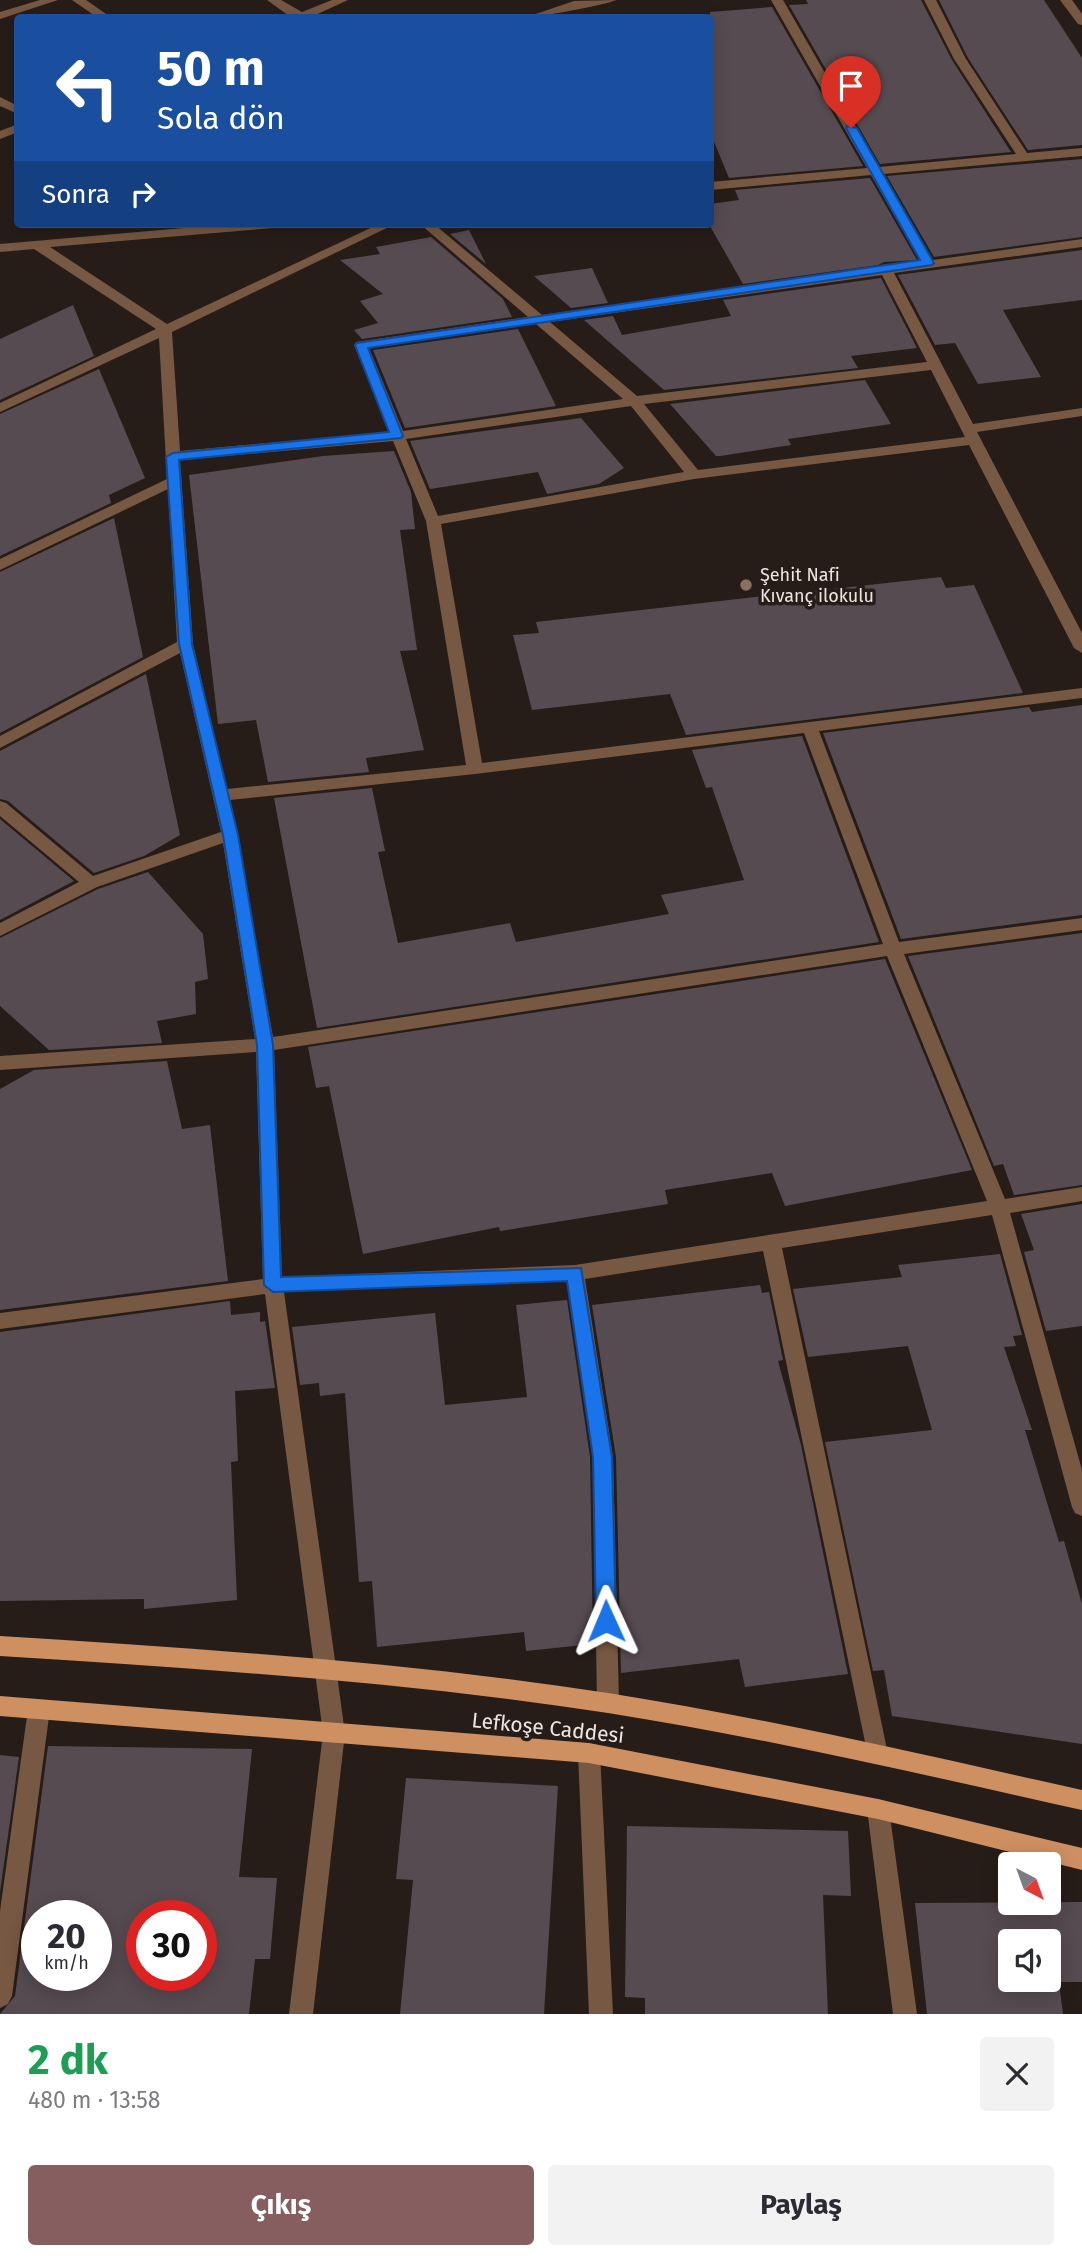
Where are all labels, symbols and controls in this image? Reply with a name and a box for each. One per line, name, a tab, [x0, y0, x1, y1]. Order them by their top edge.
text: 50 m	[157, 39, 265, 98]
icon: left	[42, 42, 133, 133]
pin	[821, 56, 881, 128]
icon: arrive	[832, 67, 870, 105]
text: Sola dön	[157, 99, 285, 137]
icon: right	[124, 175, 162, 213]
text: Sonra	[42, 179, 110, 210]
place label: Şehit Nafi Kıvanç ilokulu	[760, 564, 874, 607]
marker: Şehit Nafi Kıvanç ilokulu	[738, 577, 754, 593]
position arrow	[569, 1584, 643, 1658]
street label: Lefkoşe Caddesi	[470, 1707, 626, 1749]
north arrow	[998, 1852, 1060, 1914]
map controls	[998, 1852, 1061, 1992]
speed limit sign: 30	[126, 1900, 217, 1991]
text: 20	[47, 1915, 86, 1957]
button: sound	[998, 1929, 1061, 1992]
text: km/h	[44, 1952, 89, 1974]
text: 2 dk	[28, 2035, 108, 2085]
button: close	[980, 2037, 1054, 2111]
text: 480 m · 13:58	[28, 2086, 161, 2114]
button: Çıkış	[28, 2165, 534, 2245]
button: Paylaş	[548, 2165, 1054, 2245]

